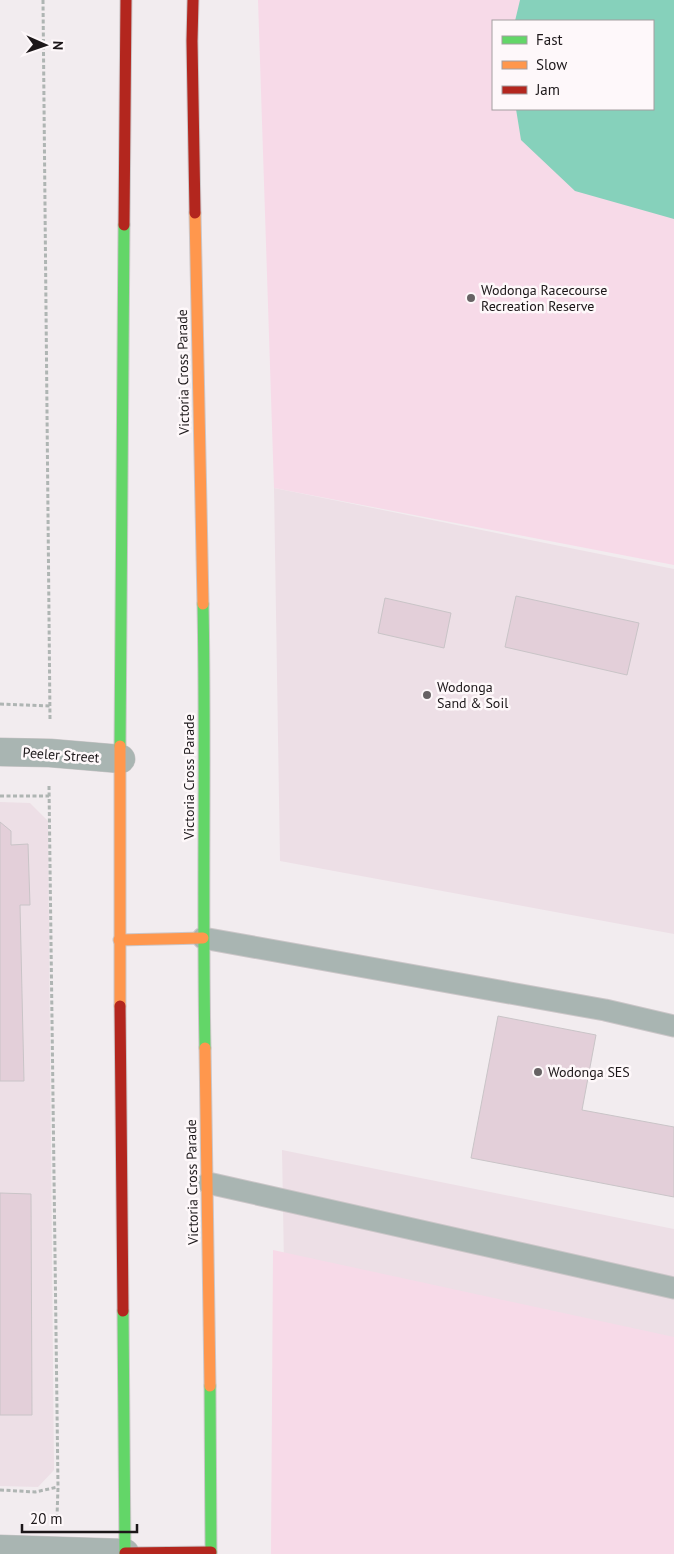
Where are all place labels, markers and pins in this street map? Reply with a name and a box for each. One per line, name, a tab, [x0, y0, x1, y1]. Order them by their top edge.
place label: Wodonga Racecourse Recreation Reserve	[481, 281, 607, 315]
marker: Wodonga Racecourse Recreation Reserve	[465, 292, 477, 304]
place label: Wodonga Sand & Soil	[437, 678, 508, 712]
marker: Wodonga Sand & Soil	[421, 689, 433, 701]
place label: Wodonga SES	[548, 1063, 630, 1081]
marker: Wodonga SES	[532, 1066, 544, 1078]

